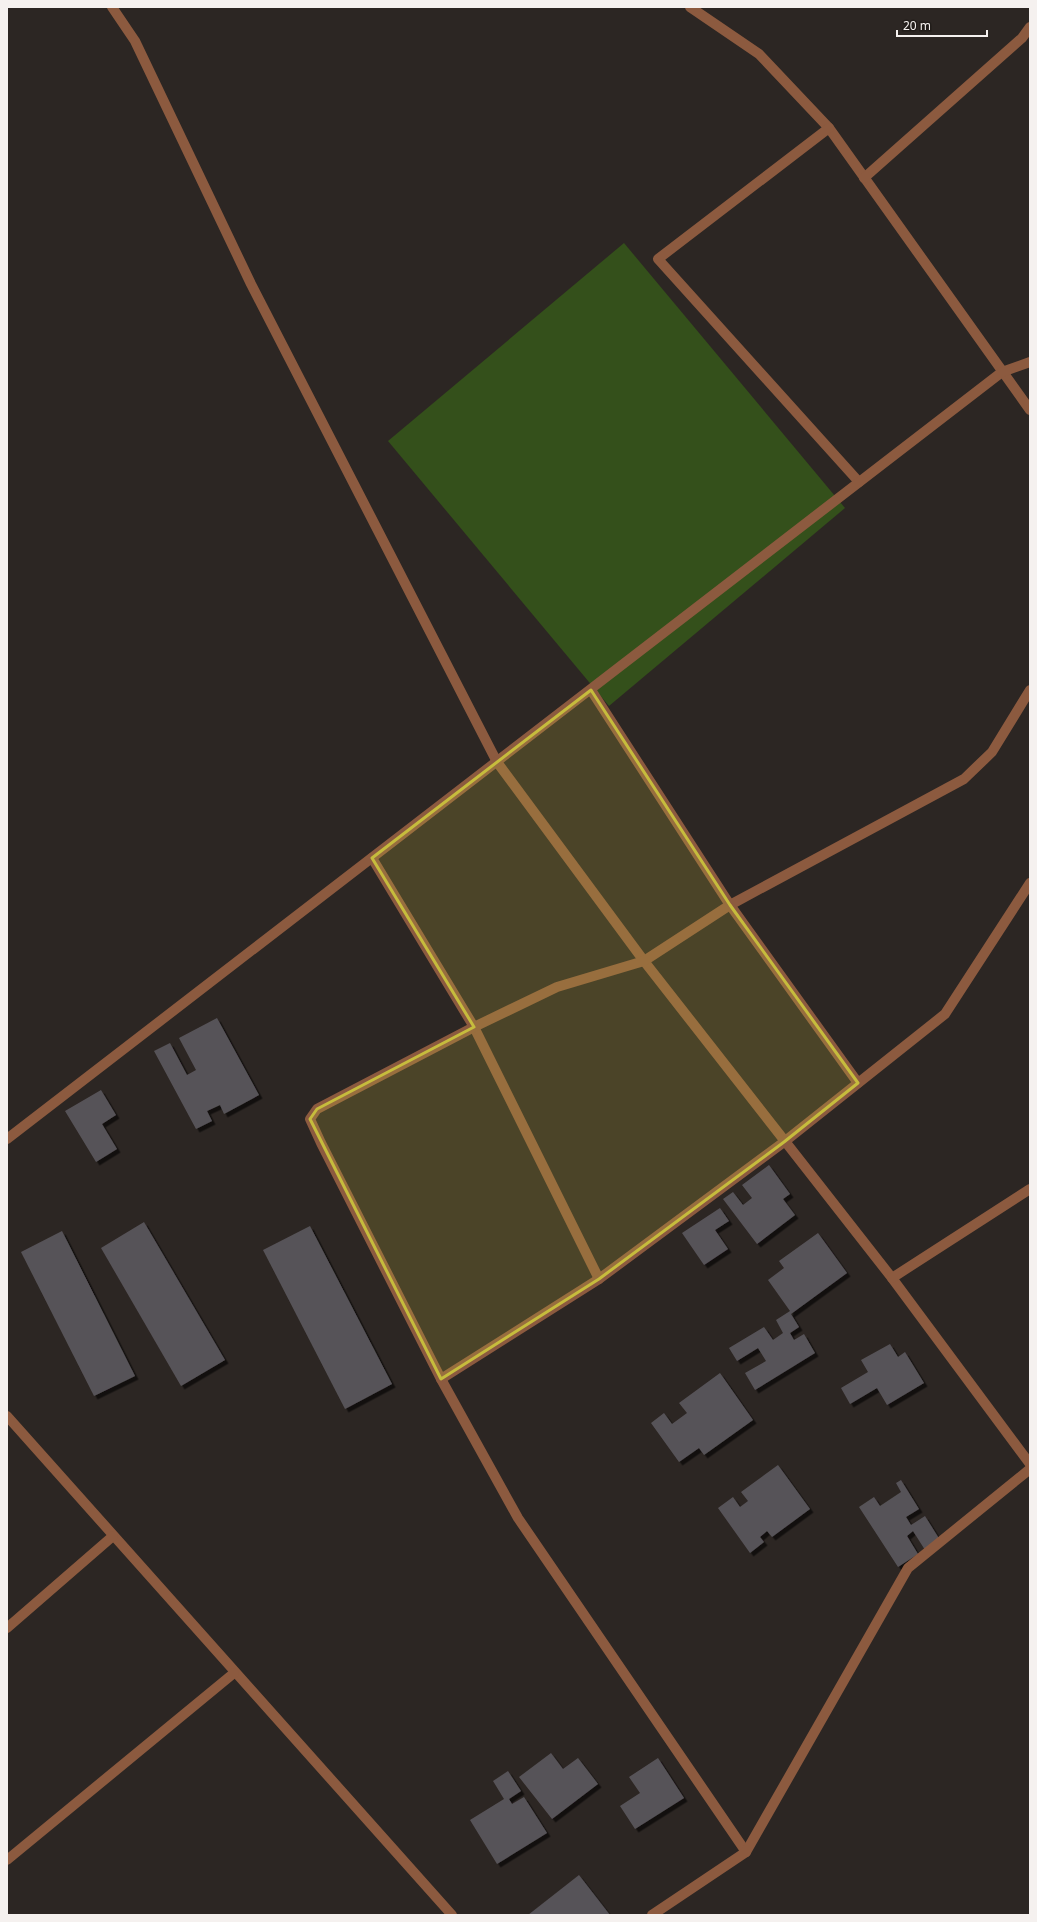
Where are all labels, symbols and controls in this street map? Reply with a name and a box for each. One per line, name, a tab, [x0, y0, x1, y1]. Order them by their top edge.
scale bar	[897, 12, 987, 38]
text: 20 m	[903, 17, 931, 34]

